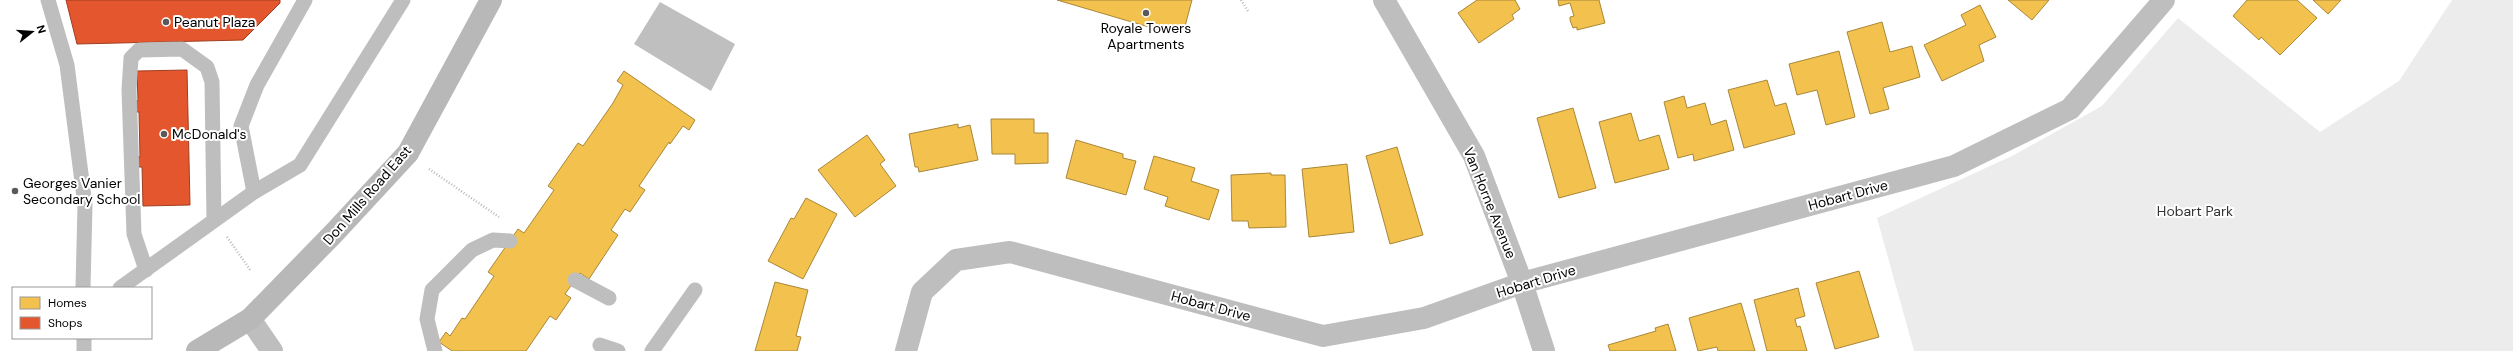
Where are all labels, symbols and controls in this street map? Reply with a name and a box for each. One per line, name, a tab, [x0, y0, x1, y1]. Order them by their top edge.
marker: Royale Towers Apartments	[1141, 8, 1151, 18]
north arrow	[12, 12, 52, 52]
place label: Peanut Plaza	[174, 13, 255, 31]
marker: Peanut Plaza	[161, 17, 171, 27]
place label: Royale Towers Apartments	[1101, 19, 1191, 53]
text: N	[34, 23, 49, 35]
place label: McDonald's	[172, 125, 247, 143]
marker: McDonald's	[159, 129, 169, 139]
street label: Don Mills Road East	[319, 142, 415, 248]
street label: Van Horne Avenue	[1460, 145, 1521, 261]
place label: Georges Vanier Secondary School	[23, 174, 140, 208]
street label: Hobart Drive	[1806, 176, 1890, 214]
marker: Georges Vanier Secondary School	[10, 186, 20, 196]
park label: Hobart Park	[2157, 202, 2233, 220]
street label: Hobart Drive	[1494, 260, 1578, 302]
legend	[12, 287, 152, 339]
street label: Hobart Drive	[1169, 287, 1253, 325]
text: Homes	[48, 295, 87, 311]
text: Shops	[48, 315, 83, 331]

